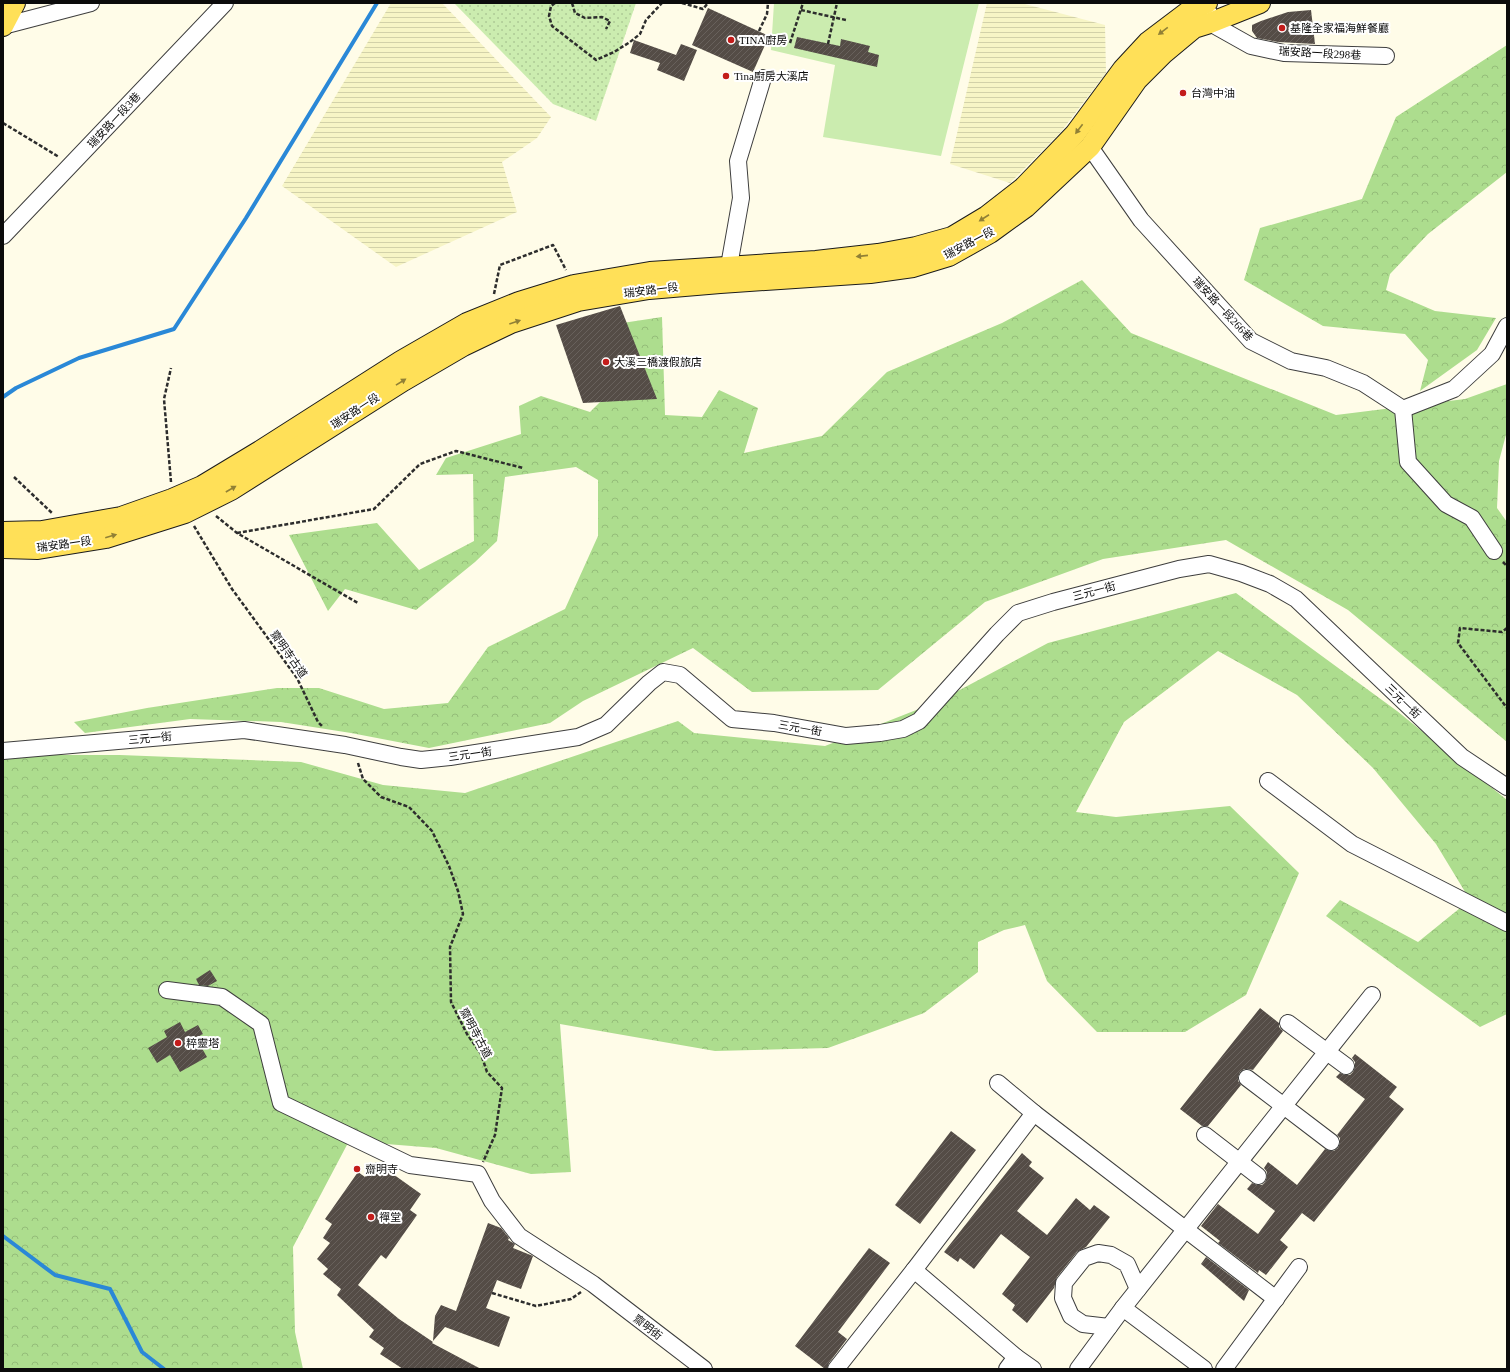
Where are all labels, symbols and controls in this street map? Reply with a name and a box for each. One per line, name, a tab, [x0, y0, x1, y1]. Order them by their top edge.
place label: 基隆全家福海鮮餐廳	[1290, 22, 1389, 34]
marker: 基隆全家福海鮮餐廳	[1277, 23, 1287, 33]
one-way arrow	[1157, 27, 1168, 35]
place label: TINA廚房	[739, 34, 787, 46]
marker: TINA廚房	[726, 35, 736, 45]
street label: 瑞安路一段298巷	[1278, 45, 1362, 61]
place label: Tina廚房大溪店	[734, 70, 809, 82]
marker: Tina廚房大溪店	[721, 71, 731, 81]
place label: 台灣中油	[1191, 87, 1235, 99]
marker: 台灣中油	[1178, 88, 1188, 98]
street label: 瑞安路一段3巷	[85, 90, 143, 150]
one-way arrow	[1075, 124, 1083, 135]
one-way arrow	[978, 214, 990, 221]
street label: 瑞安路一段	[942, 225, 996, 261]
one-way arrow	[856, 253, 868, 259]
street label: 瑞安路一段266巷	[1190, 275, 1256, 343]
street label: 瑞安路一段	[623, 281, 679, 299]
one-way arrow	[510, 318, 522, 324]
place label: 大溪三橋渡假旅店	[614, 356, 702, 368]
marker: 大溪三橋渡假旅店	[601, 357, 611, 367]
one-way arrow	[395, 379, 407, 386]
street label: 瑞安路一段	[329, 391, 381, 431]
one-way arrow	[226, 486, 237, 492]
one-way arrow	[105, 533, 117, 539]
street label: 瑞安路一段	[36, 534, 92, 554]
street label: 三元一街	[1071, 580, 1117, 602]
street label: 齋明寺古道	[268, 628, 310, 680]
street label: 三元一街	[1383, 681, 1423, 721]
street label: 三元一街	[777, 718, 823, 738]
street label: 三元一街	[128, 730, 172, 746]
street label: 三元一街	[447, 745, 493, 763]
street label: 齋明寺古道	[458, 1006, 494, 1060]
place label: 粹靈塔	[186, 1037, 219, 1049]
marker: 粹靈塔	[173, 1038, 183, 1048]
place label: 齋明寺	[365, 1163, 398, 1175]
marker: 齋明寺	[352, 1164, 362, 1174]
place label: 禪堂	[379, 1211, 401, 1223]
marker: 禪堂	[366, 1212, 376, 1222]
street label: 齋明街	[631, 1312, 665, 1342]

